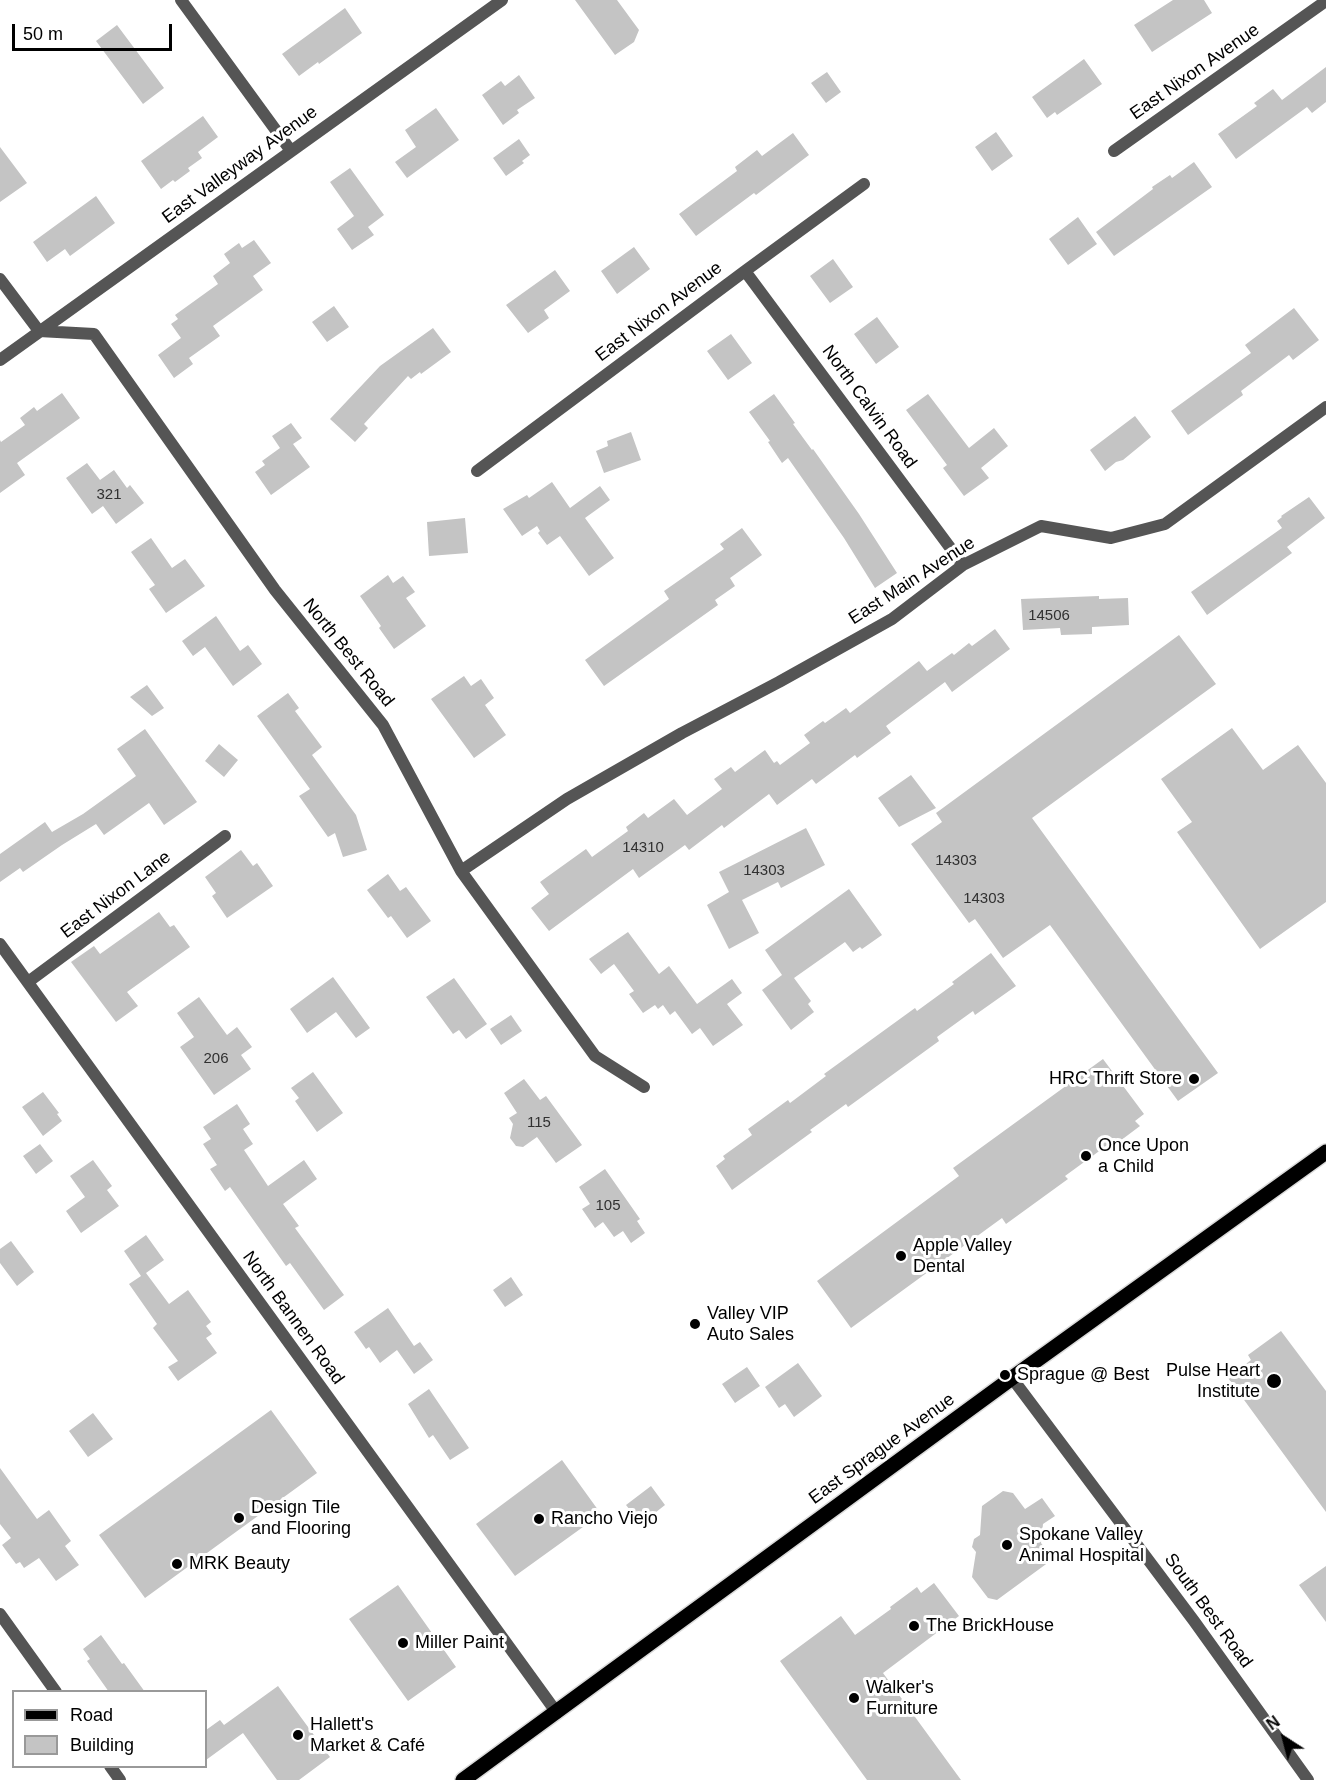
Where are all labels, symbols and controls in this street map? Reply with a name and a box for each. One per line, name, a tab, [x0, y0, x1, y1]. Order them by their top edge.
scale bar	[15, 12, 176, 50]
street label: East Nixon Avenue	[1126, 19, 1264, 125]
text: 50 m	[23, 24, 63, 44]
street label: East Valleyway Avenue	[158, 101, 322, 229]
street label: East Nixon Avenue	[591, 257, 727, 367]
street label: North Calvin Road	[817, 341, 921, 473]
house number: 321	[96, 486, 122, 504]
street label: East Main Avenue	[845, 532, 979, 630]
street label: North Best Road	[298, 594, 398, 712]
house number: 14506	[1028, 607, 1070, 625]
house number: 14310	[622, 839, 664, 857]
street label: East Nixon Lane	[57, 847, 175, 943]
house number: 14303	[935, 852, 977, 870]
house number: 14303	[743, 862, 785, 880]
house number: 14303	[963, 890, 1005, 908]
house number: 206	[203, 1050, 229, 1068]
place label: HRC Thrift Store	[1049, 1068, 1182, 1090]
marker: HRC Thrift Store	[1187, 1072, 1201, 1086]
house number: 115	[527, 1114, 551, 1132]
place label: Once Upon a Child	[1098, 1135, 1189, 1178]
marker: Once Upon a Child	[1079, 1149, 1093, 1163]
house number: 105	[595, 1197, 621, 1215]
place label: Apple Valley Dental	[913, 1235, 1012, 1278]
street label: North Bannen Road	[238, 1247, 348, 1389]
marker: Apple Valley Dental	[894, 1249, 908, 1263]
place label: Valley VIP Auto Sales	[707, 1303, 794, 1346]
marker: Valley VIP Auto Sales	[688, 1317, 702, 1331]
place label: Pulse Heart Institute	[1166, 1360, 1260, 1402]
place label: Sprague @ Best	[1017, 1364, 1149, 1386]
marker: Sprague @ Best	[998, 1368, 1012, 1382]
marker: Pulse Heart Institute	[1265, 1372, 1283, 1390]
street label: East Sprague Avenue	[805, 1389, 959, 1509]
place label: Design Tile and Flooring	[251, 1497, 351, 1540]
place label: Rancho Viejo	[551, 1508, 658, 1530]
marker: Design Tile and Flooring	[232, 1511, 246, 1525]
marker: Rancho Viejo	[532, 1512, 546, 1526]
place label: Spokane Valley Animal Hospital	[1019, 1524, 1144, 1567]
marker: Spokane Valley Animal Hospital	[1000, 1538, 1014, 1552]
street label: South Best Road	[1159, 1550, 1257, 1672]
place label: MRK Beauty	[189, 1553, 290, 1575]
marker: MRK Beauty	[170, 1557, 184, 1571]
place label: The BrickHouse	[926, 1615, 1054, 1637]
marker: The BrickHouse	[907, 1619, 921, 1633]
place label: Miller Paint	[415, 1632, 504, 1654]
marker: Miller Paint	[396, 1636, 410, 1650]
place label: Walker's Furniture	[866, 1677, 938, 1720]
legend	[12, 1690, 207, 1768]
marker: Walker's Furniture	[847, 1691, 861, 1705]
text: Road	[70, 1705, 113, 1725]
north arrow	[1254, 1708, 1314, 1768]
text: N	[1263, 1713, 1283, 1733]
place label: Hallett's Market & Café	[310, 1714, 425, 1756]
marker: Hallett's Market & Café	[291, 1728, 305, 1742]
text: Building	[70, 1735, 134, 1755]

